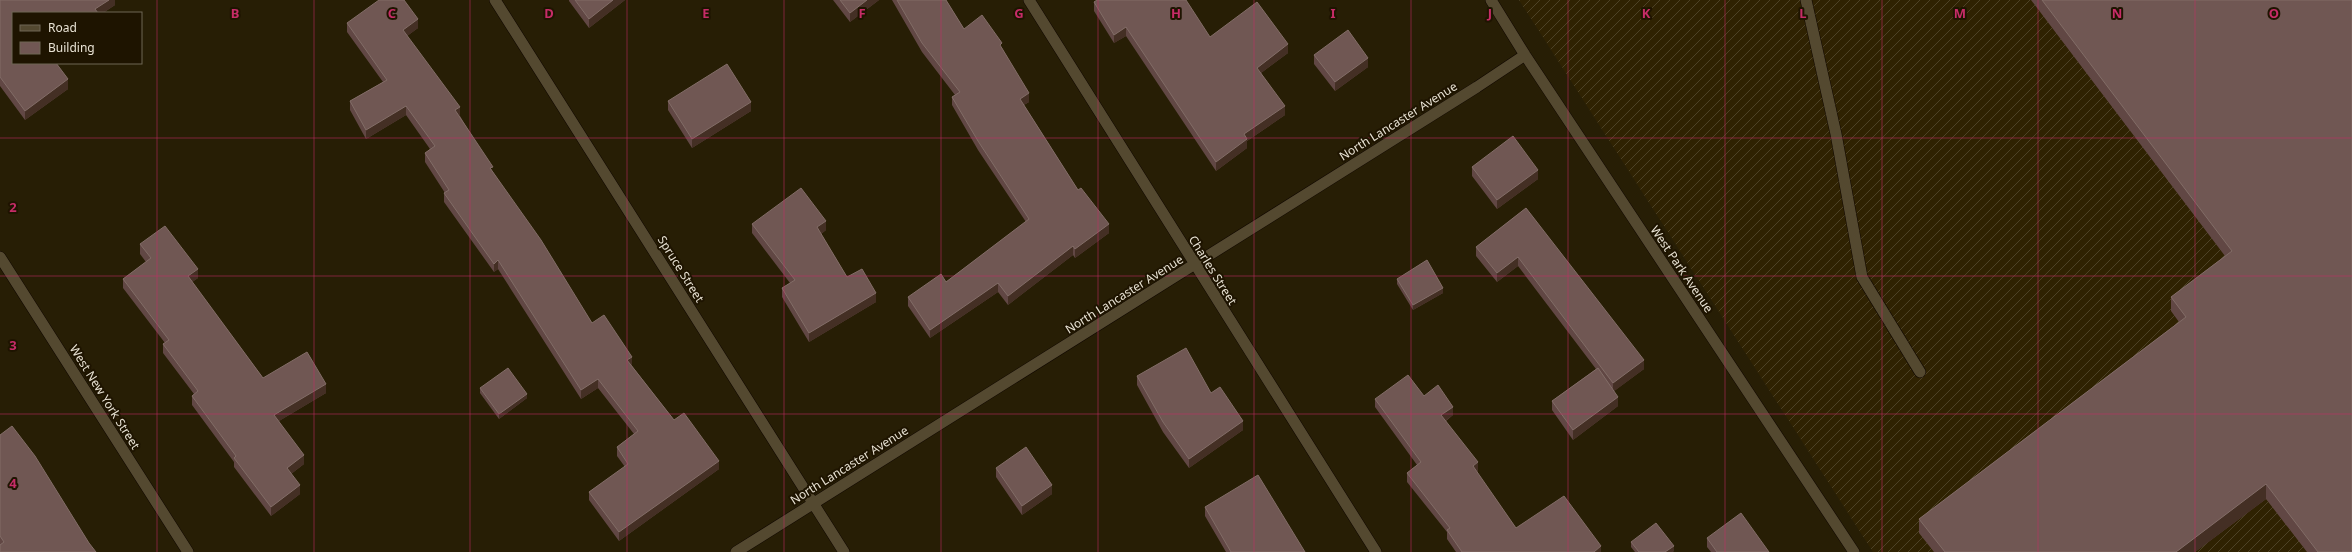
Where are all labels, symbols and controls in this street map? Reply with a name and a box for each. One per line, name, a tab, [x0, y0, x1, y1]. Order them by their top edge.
text: B	[231, 4, 239, 22]
text: C	[388, 4, 396, 22]
text: D	[544, 4, 554, 22]
text: E	[702, 4, 710, 22]
text: F	[858, 4, 866, 22]
text: G	[1014, 4, 1024, 22]
text: H	[1171, 4, 1181, 22]
text: I	[1330, 4, 1336, 22]
text: J	[1487, 4, 1492, 22]
text: K	[1642, 4, 1651, 22]
text: L	[1799, 4, 1807, 22]
text: M	[1954, 4, 1966, 22]
text: N	[2112, 4, 2122, 22]
text: O	[2269, 4, 2279, 22]
legend	[12, 12, 142, 64]
text: Road	[48, 19, 77, 36]
text: Building	[48, 39, 95, 56]
street label: North Lancaster Avenue	[1336, 78, 1460, 164]
text: 2	[9, 198, 17, 216]
street label: West Park Avenue	[1647, 222, 1718, 316]
street label: Spruce Street	[654, 232, 709, 306]
street label: Charles Street	[1185, 232, 1241, 309]
street label: North Lancaster Avenue	[1062, 251, 1186, 337]
text: 3	[9, 336, 17, 354]
street label: West New York Street	[66, 341, 144, 453]
street label: North Lancaster Avenue	[787, 422, 911, 508]
text: 4	[9, 474, 17, 492]

